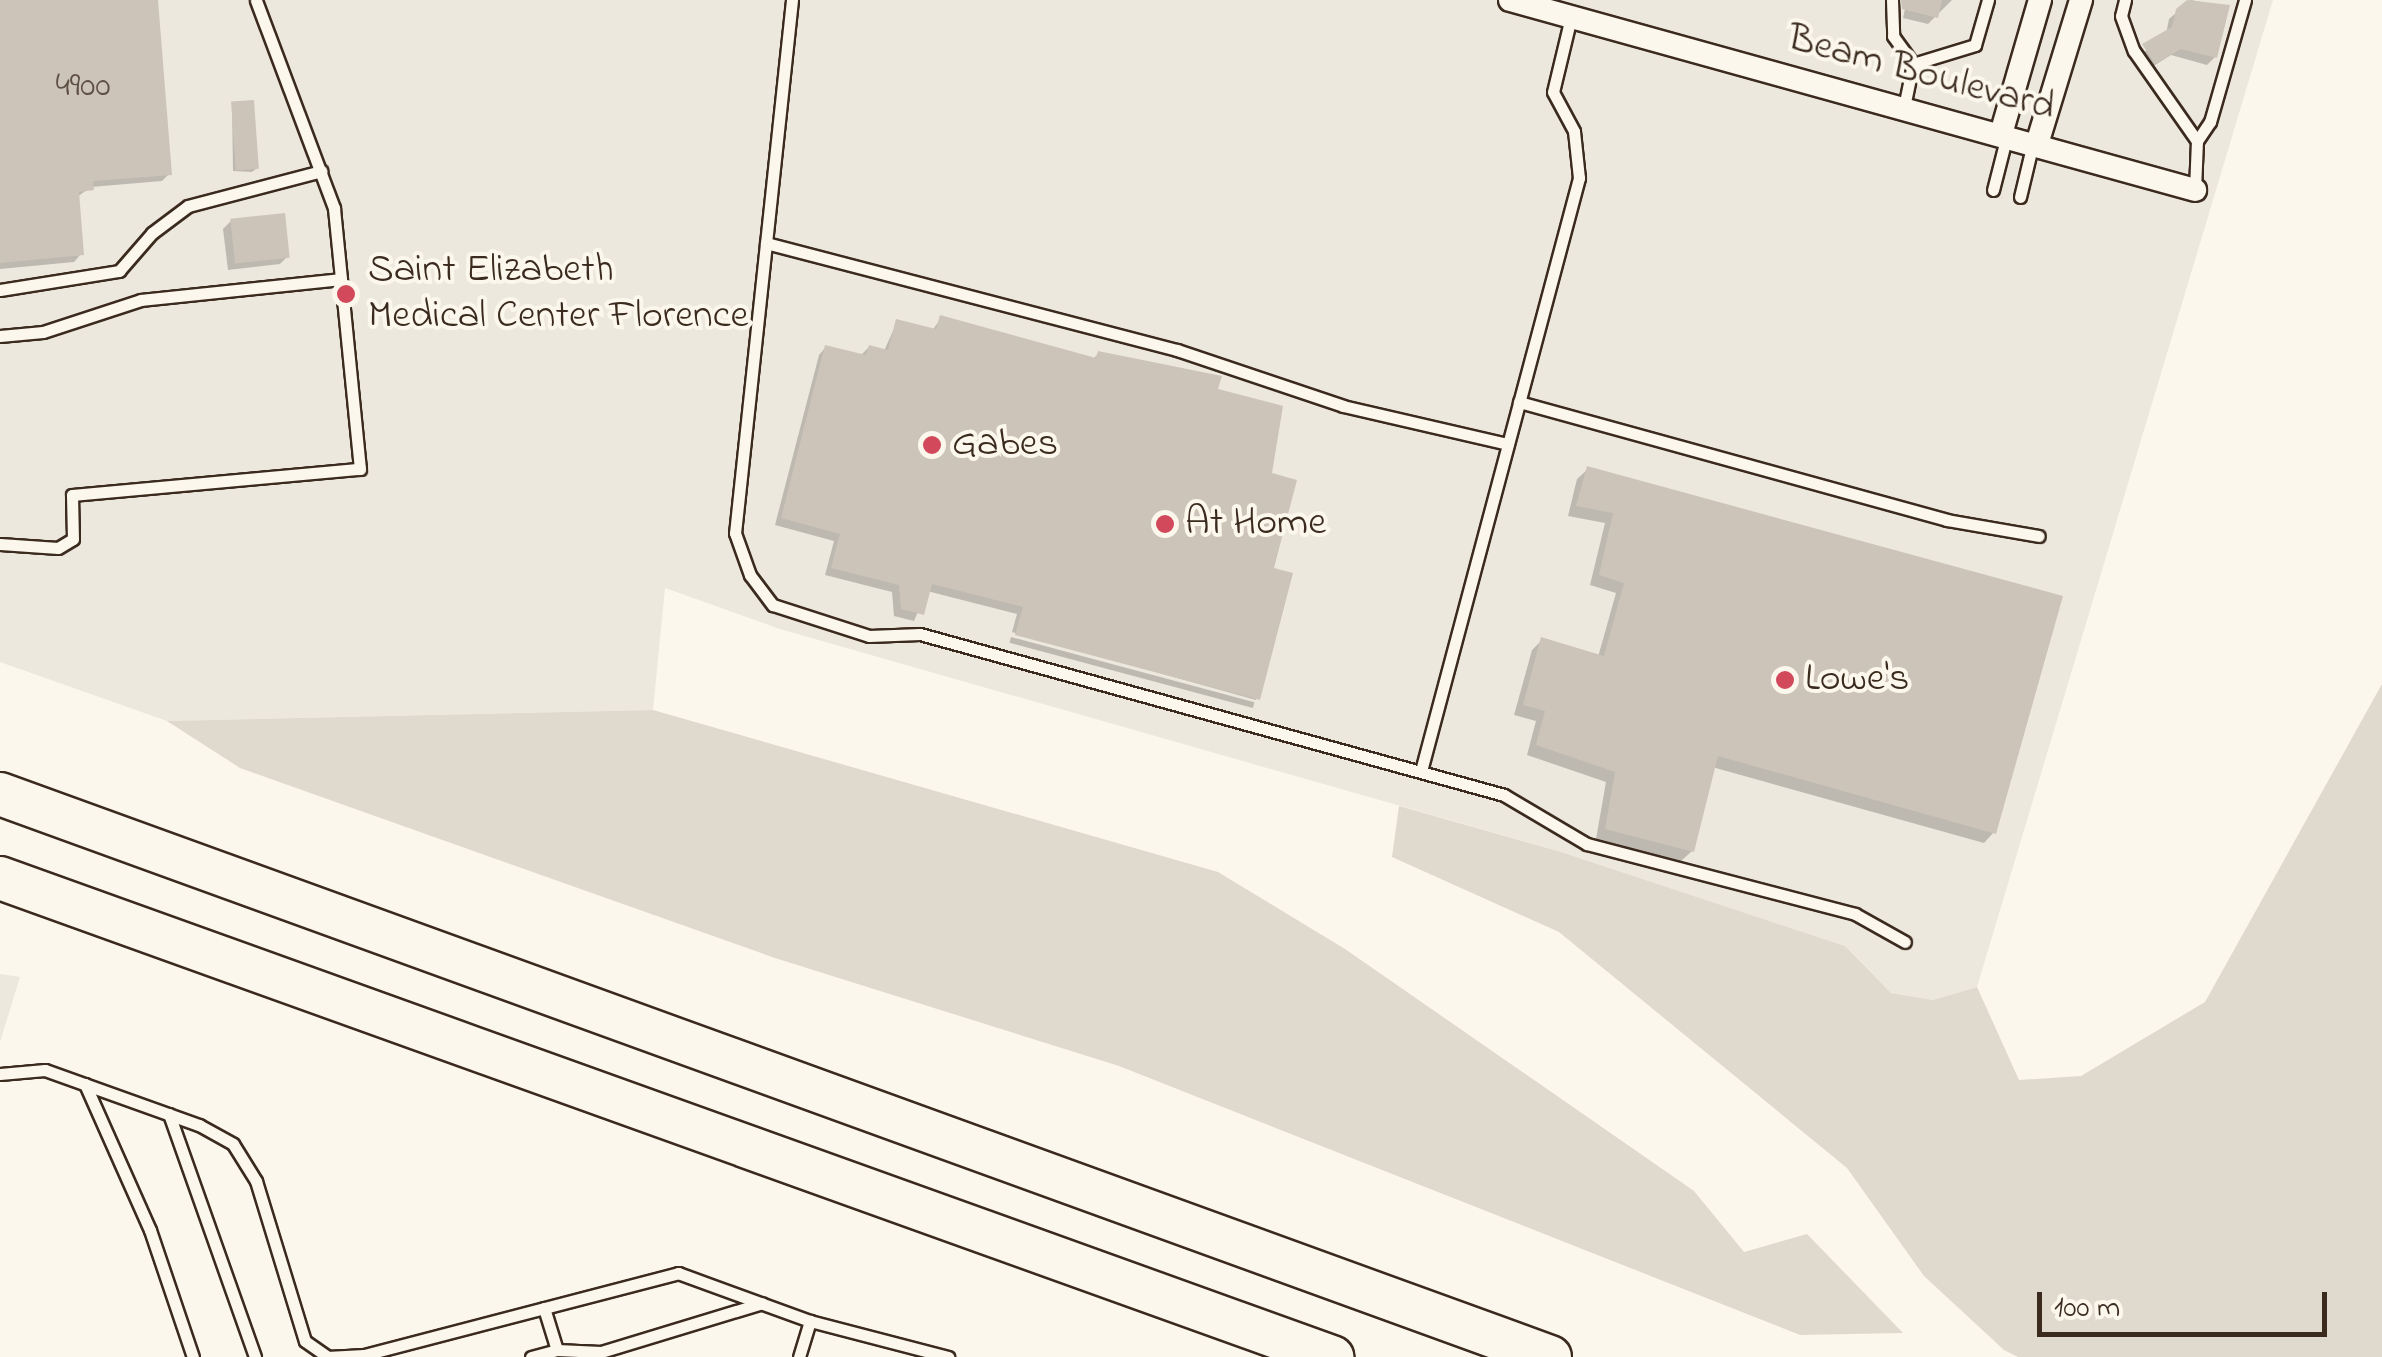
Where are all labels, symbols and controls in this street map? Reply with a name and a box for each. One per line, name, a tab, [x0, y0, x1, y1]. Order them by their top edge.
street label: Beam Boulevard	[1782, 15, 2060, 133]
house number: 4900	[55, 66, 111, 108]
place label: Saint Elizabeth Medical Center Florence	[368, 247, 748, 341]
marker: Saint Elizabeth Medical Center Florence	[333, 281, 359, 307]
place label: Gabes	[952, 421, 1058, 469]
marker: Gabes	[921, 434, 943, 456]
place label: At Home	[1185, 500, 1326, 548]
marker: At Home	[1154, 513, 1176, 535]
place label: Lowe's	[1805, 656, 1909, 704]
marker: Lowe's	[1774, 669, 1796, 691]
scale bar	[2042, 1272, 2332, 1334]
text: 100 m	[2054, 1287, 2120, 1331]

